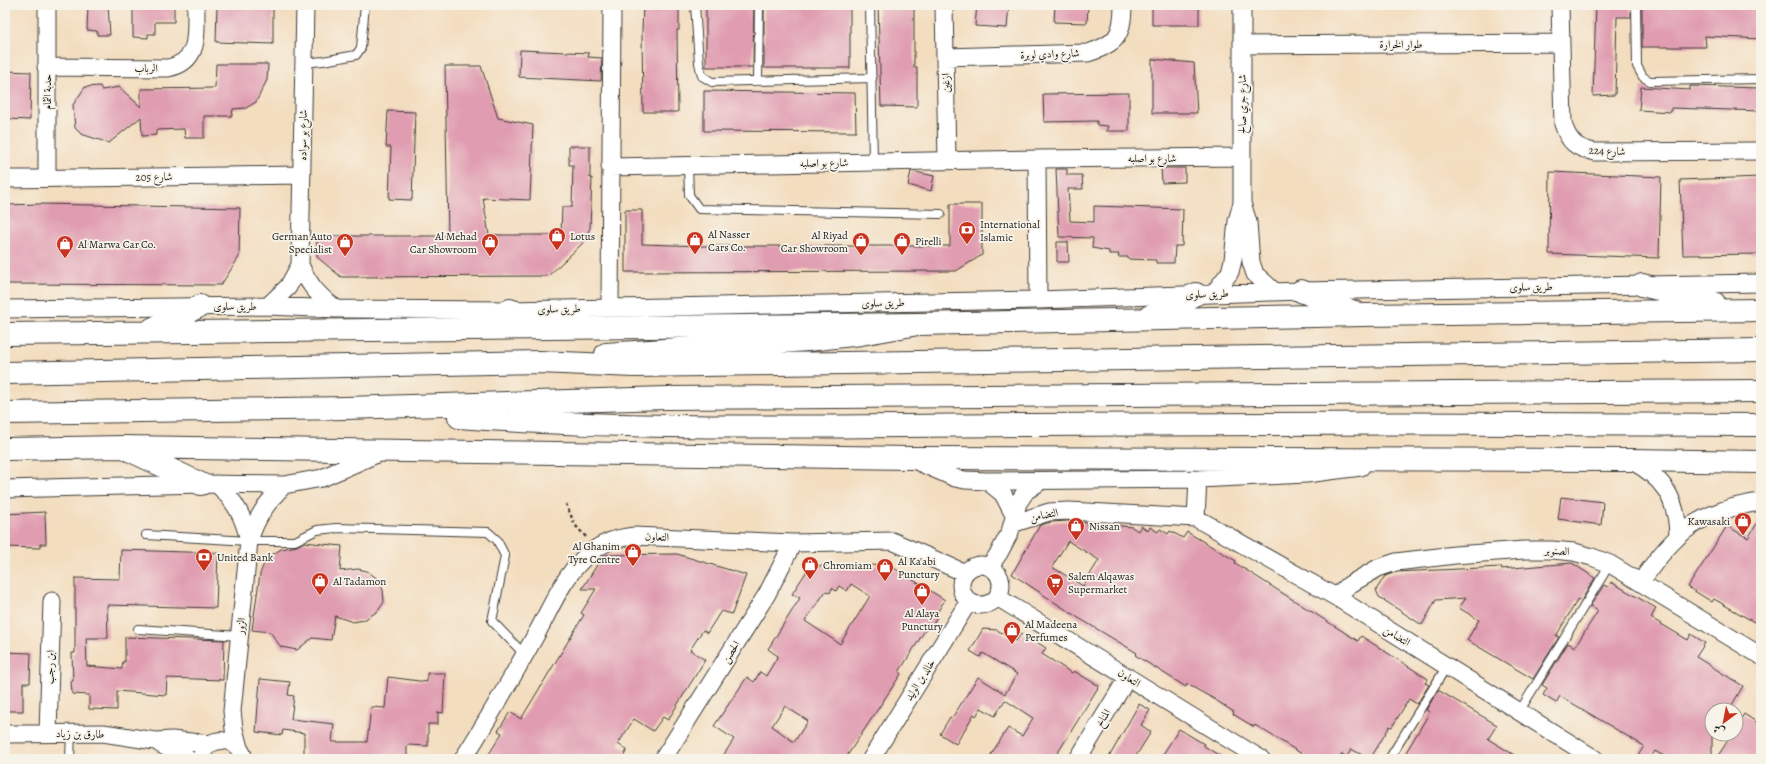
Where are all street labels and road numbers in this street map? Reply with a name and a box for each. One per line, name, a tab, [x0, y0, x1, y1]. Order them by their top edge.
street label: طوار الخرارة	[1380, 37, 1422, 52]
street label: شارع وادي لوبرة	[1020, 45, 1080, 65]
street label: الرباب	[134, 61, 158, 76]
street label: ازغين	[938, 73, 954, 93]
street label: حدبة الثمام	[40, 74, 57, 110]
street label: شارع جري صالح	[1235, 74, 1252, 134]
street label: شارع بو سواده	[295, 109, 313, 161]
street label: شارع 224	[1588, 143, 1626, 161]
street label: شارع بو اصلبه	[1128, 151, 1176, 168]
street label: شارع بو اصلبه	[800, 155, 848, 173]
street label: شارع 205	[135, 169, 173, 187]
street label: طريق سلوى	[1509, 279, 1553, 295]
street label: طريق سلوى	[1185, 286, 1229, 302]
street label: طريق سلوى	[861, 295, 905, 311]
street label: طريق سلوى	[213, 299, 257, 314]
street label: طريق سلوى	[537, 301, 581, 317]
street label: التضامن	[1029, 505, 1060, 526]
street label: التعاون	[645, 529, 669, 545]
street label: الصنوبر	[1543, 543, 1570, 559]
street label: الزور	[233, 617, 249, 636]
street label: التضامن	[1380, 622, 1413, 651]
street label: الحصن	[718, 638, 745, 667]
street label: ابن رجب	[42, 650, 58, 684]
street label: خالد بن الوليد	[901, 656, 939, 704]
street label: التعاون	[1115, 665, 1143, 691]
street label: المناخ	[1092, 706, 1117, 732]
street label: طارق بن زياد	[56, 726, 104, 742]

